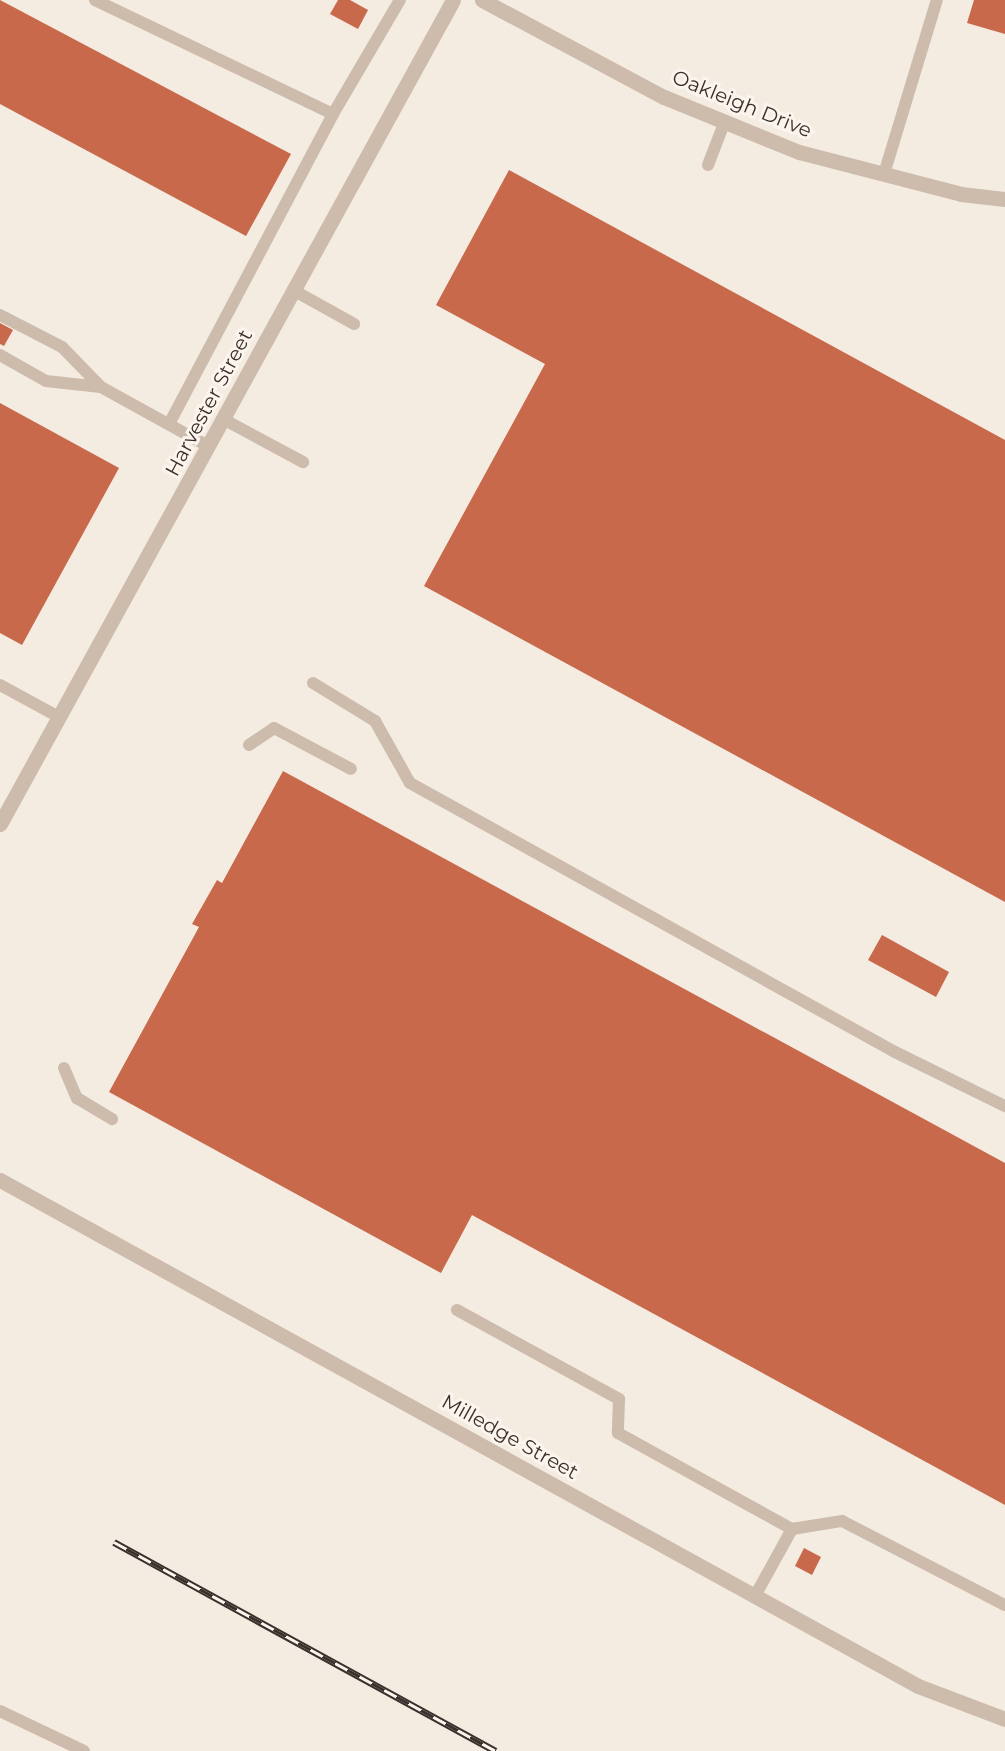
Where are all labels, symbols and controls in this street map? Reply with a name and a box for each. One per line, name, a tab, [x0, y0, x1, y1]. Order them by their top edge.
street label: Oakleigh Drive	[669, 65, 815, 143]
street label: Harvester Street	[160, 326, 258, 480]
street label: Milledge Street	[438, 1390, 582, 1484]

